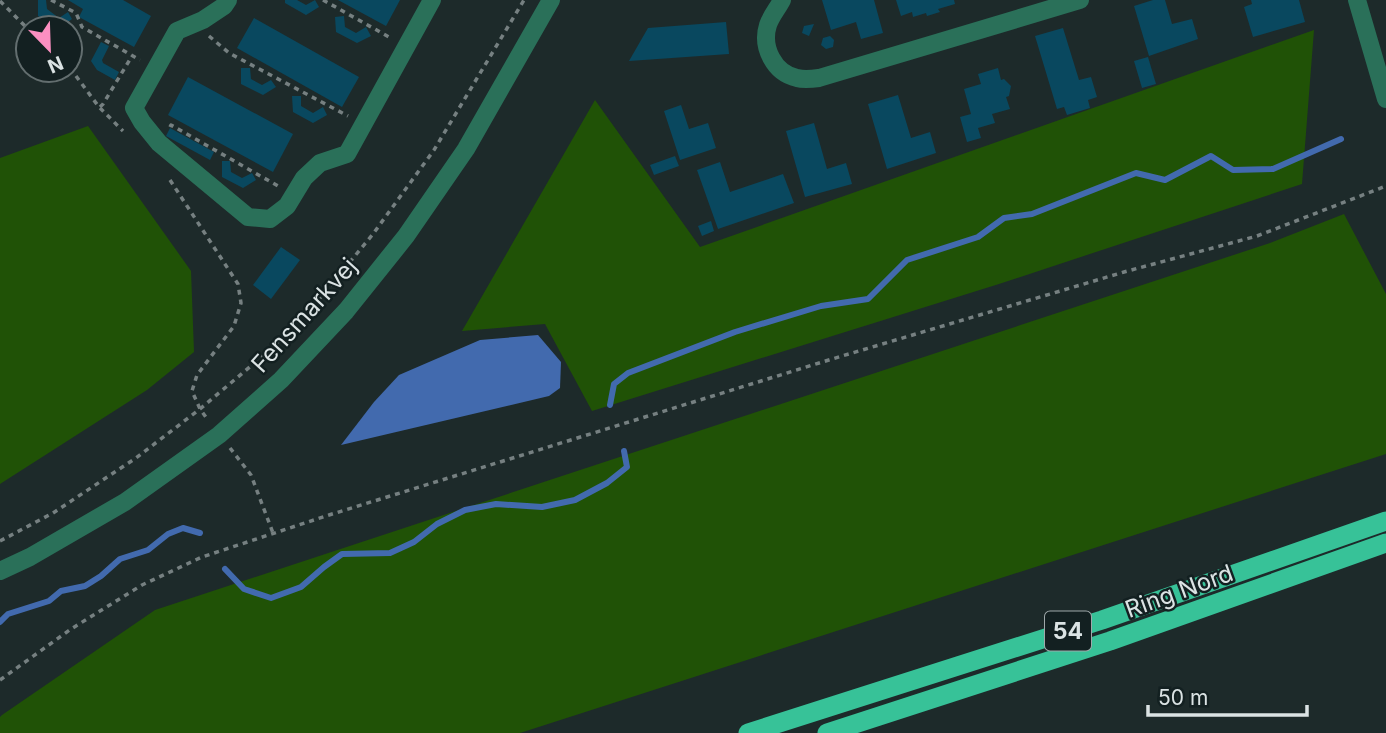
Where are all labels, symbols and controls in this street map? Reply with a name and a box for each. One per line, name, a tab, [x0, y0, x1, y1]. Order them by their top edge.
north arrow	[14, 14, 84, 84]
text: N	[44, 51, 67, 78]
street label: Fensmarkvej	[245, 252, 363, 378]
street label: Ring Nord	[1121, 558, 1237, 624]
road number: 54	[1045, 611, 1091, 650]
scale bar	[1148, 674, 1307, 718]
text: 50 m	[1158, 685, 1208, 710]

